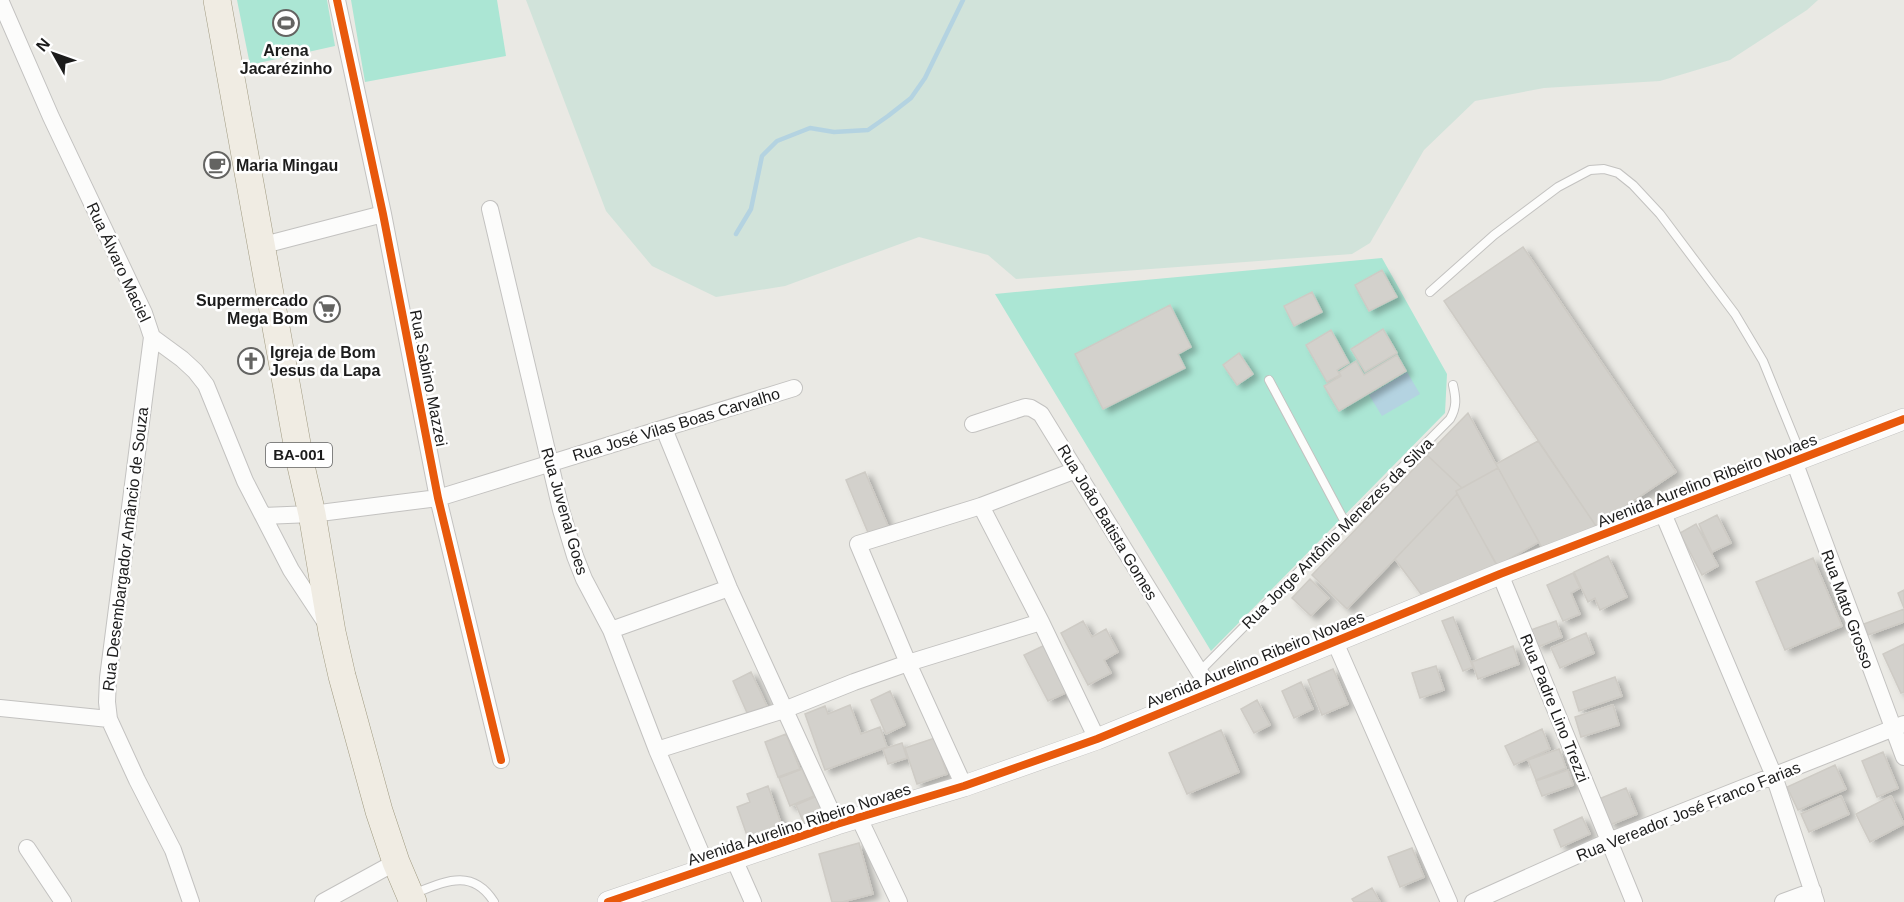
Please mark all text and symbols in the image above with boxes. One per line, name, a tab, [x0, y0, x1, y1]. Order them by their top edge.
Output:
sports icon: Arena Jacarézinho	[271, 8, 301, 38]
north arrow	[24, 24, 84, 84]
text: N	[33, 35, 53, 55]
place label: Arena Jacarézinho	[240, 42, 332, 77]
cafe icon: Maria Mingau	[202, 150, 232, 180]
place label: Maria Mingau	[236, 157, 338, 174]
street label: Rua Álvaro Maciel	[83, 199, 155, 325]
place label: Supermercado Mega Bom	[196, 292, 308, 327]
supermarket icon: Supermercado Mega Bom	[312, 294, 342, 324]
street label: Rua Sabino Mazzei	[407, 308, 450, 448]
place label: Igreja de Bom Jesus da Lapa	[270, 344, 380, 379]
church icon: Igreja de Bom Jesus da Lapa	[236, 346, 266, 376]
street label: Rua José Vilas Boas Carvalho	[570, 385, 782, 464]
street label: Rua Desembargador Amâncio de Souza	[100, 406, 151, 692]
street label: Avenida Aurelino Ribeiro Novaes	[1595, 431, 1819, 530]
street label: Rua Jorge Antônio Menezes da Silva	[1239, 435, 1436, 632]
street label: Rua João Batista Gomes	[1054, 442, 1161, 603]
road number: BA-001	[266, 443, 332, 467]
street label: Rua Juvenal Goes	[538, 446, 591, 577]
street label: Rua Mato Grosso	[1818, 547, 1877, 671]
street label: Avenida Aurelino Ribeiro Novaes	[1144, 608, 1367, 711]
street label: Rua Padre Lino Trezzi	[1517, 632, 1592, 785]
street label: Rua Vereador José Franco Farias	[1574, 759, 1803, 864]
street label: Avenida Aurelino Ribeiro Novaes	[685, 780, 913, 869]

